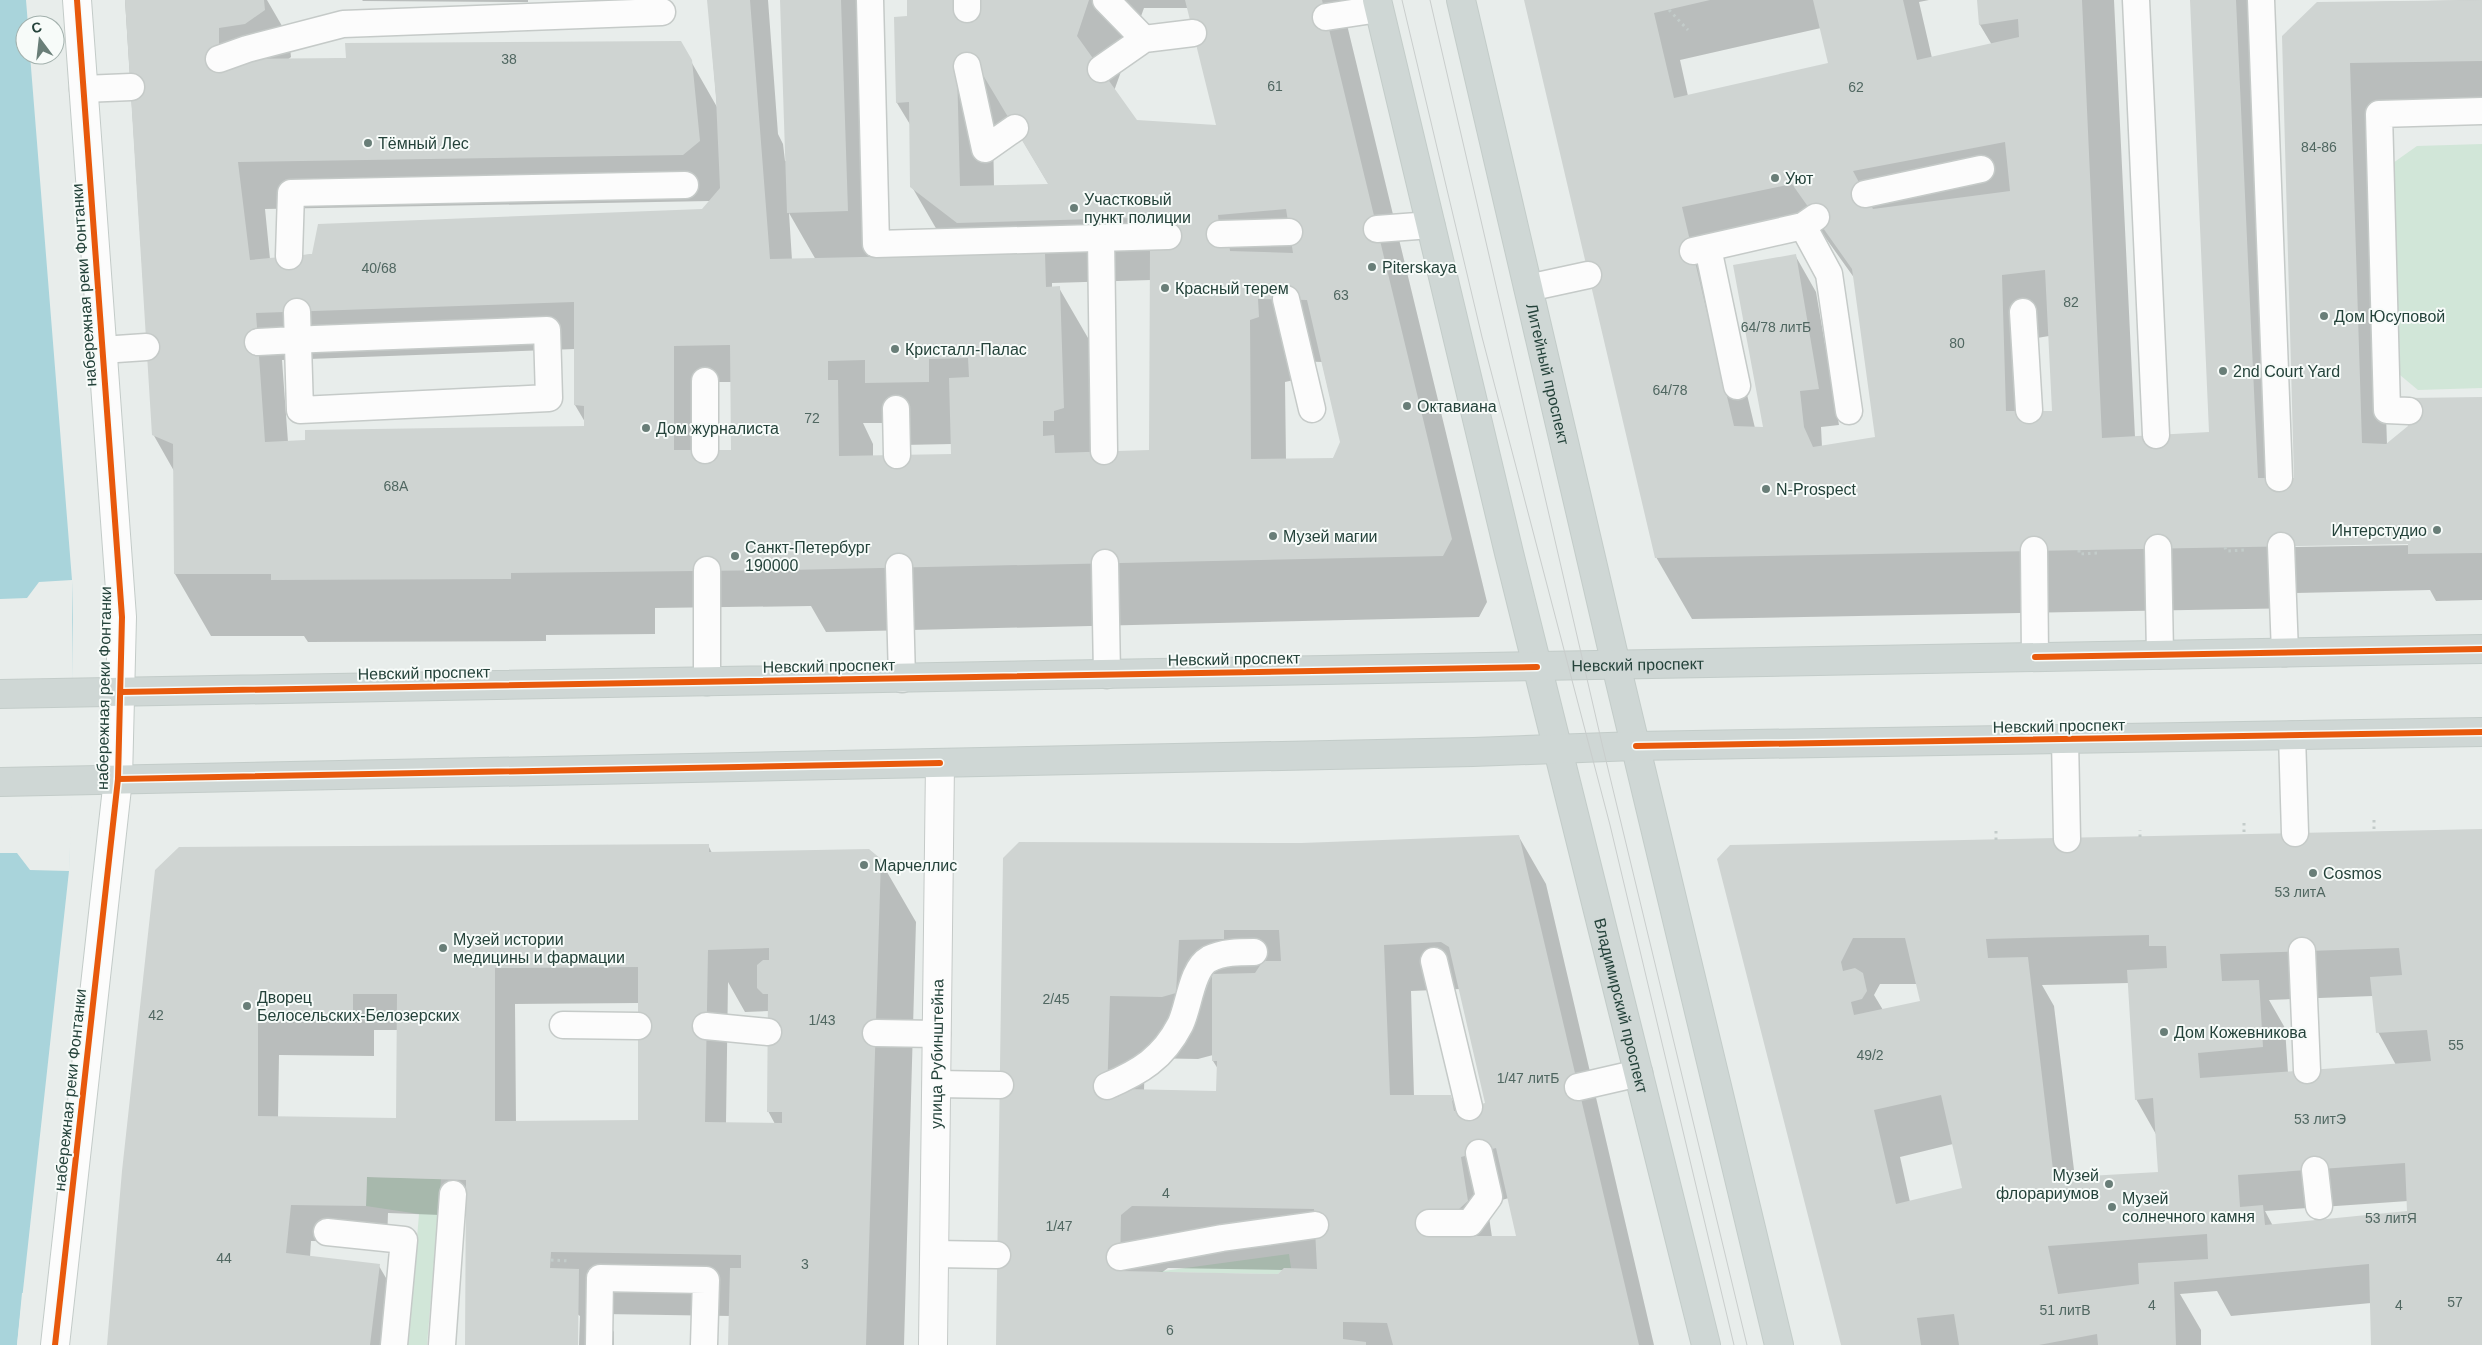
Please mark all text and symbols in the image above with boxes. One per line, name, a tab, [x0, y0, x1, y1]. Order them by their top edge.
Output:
north arrow	[15, 15, 65, 65]
text: С	[30, 18, 44, 36]
house number: 38	[501, 51, 517, 67]
house number: 61	[1267, 78, 1283, 94]
house number: 62	[1848, 79, 1864, 95]
place label: Тёмный Лес	[378, 135, 469, 152]
marker: Тёмный Лес	[362, 137, 374, 149]
house number: 84-86	[2301, 139, 2337, 155]
place label: Уют	[1785, 170, 1814, 187]
marker: Уют	[1769, 172, 1781, 184]
street label: набережная реки Фонтанки	[68, 183, 100, 387]
place label: Участковый пункт полиции	[1084, 191, 1191, 226]
marker: Участковый пункт полиции	[1068, 202, 1080, 214]
place label: Piterskaya	[1382, 259, 1457, 276]
house number: 40/68	[361, 260, 397, 276]
marker: Piterskaya	[1366, 261, 1378, 273]
place label: Красный терем	[1175, 280, 1289, 297]
marker: Красный терем	[1159, 282, 1171, 294]
house number: 63	[1333, 287, 1349, 303]
house number: 82	[2063, 294, 2079, 310]
street label: Литейный проспект	[1523, 302, 1573, 447]
place label: Дом Юсуповой	[2334, 308, 2445, 325]
marker: Дом Юсуповой	[2318, 310, 2330, 322]
house number: 64/78 литБ	[1741, 319, 1811, 335]
house number: 80	[1949, 335, 1965, 351]
place label: Кристалл-Палас	[905, 341, 1027, 358]
marker: Кристалл-Палас	[889, 343, 901, 355]
place label: 2nd Court Yard	[2233, 363, 2340, 380]
marker: 2nd Court Yard	[2217, 365, 2229, 377]
house number: 64/78	[1652, 382, 1688, 398]
place label: Октавиана	[1417, 398, 1497, 415]
marker: Октавиана	[1401, 400, 1413, 412]
house number: 72	[804, 410, 820, 426]
place label: Дом журналиста	[656, 420, 779, 437]
marker: Дом журналиста	[640, 422, 652, 434]
house number: 68А	[384, 478, 409, 494]
place label: N-Prospect	[1776, 481, 1857, 498]
marker: N-Prospect	[1760, 483, 1772, 495]
place label: Интерстудио	[2332, 522, 2427, 539]
marker: Интерстудио	[2431, 524, 2443, 536]
place label: Музей магии	[1283, 528, 1378, 545]
marker: Музей магии	[1267, 530, 1279, 542]
place label: Санкт-Петербург 190000	[745, 539, 871, 574]
marker: Санкт-Петербург 190000	[729, 550, 741, 562]
street label: набережная реки Фонтанки	[94, 586, 114, 790]
street label: Невский проспект	[1168, 649, 1301, 669]
street label: Невский проспект	[1571, 655, 1705, 674]
street label: Невский проспект	[763, 656, 896, 676]
street label: Невский проспект	[358, 663, 491, 683]
street label: Невский проспект	[1993, 716, 2126, 736]
place label: Марчеллис	[874, 857, 957, 874]
marker: Марчеллис	[858, 859, 870, 871]
place label: Cosmos	[2323, 865, 2382, 882]
marker: Cosmos	[2307, 867, 2319, 879]
house number: 53 литА	[2274, 884, 2326, 900]
street label: Владимирский проспект	[1592, 916, 1652, 1096]
place label: Музей истории медицины и фармации	[453, 931, 625, 966]
marker: Музей истории медицины и фармации	[437, 942, 449, 954]
street label: улица Рубинштейна	[927, 979, 946, 1129]
street label: набережная реки Фонтанки	[51, 988, 89, 1192]
place label: Дворец Белосельских-Белозерских	[257, 989, 460, 1024]
house number: 2/45	[1042, 991, 1070, 1007]
marker: Дворец Белосельских-Белозерских	[241, 1000, 253, 1012]
house number: 42	[148, 1007, 164, 1023]
house number: 1/43	[808, 1012, 836, 1028]
place label: Дом Кожевникова	[2174, 1024, 2307, 1041]
marker: Дом Кожевникова	[2158, 1026, 2170, 1038]
house number: 55	[2448, 1037, 2464, 1053]
house number: 49/2	[1856, 1047, 1884, 1063]
house number: 1/47 литБ	[1497, 1070, 1559, 1086]
house number: 53 литЭ	[2294, 1111, 2346, 1127]
place label: Музей флорариумов	[1996, 1167, 2099, 1202]
marker: Музей флорариумов	[2103, 1178, 2115, 1190]
house number: 4	[1162, 1185, 1170, 1201]
place label: Музей солнечного камня	[2122, 1190, 2255, 1225]
marker: Музей солнечного камня	[2106, 1201, 2118, 1213]
house number: 53 литЯ	[2365, 1210, 2417, 1226]
house number: 1/47	[1045, 1218, 1073, 1234]
house number: 44	[216, 1250, 232, 1266]
house number: 3	[801, 1256, 809, 1272]
house number: 57	[2447, 1294, 2463, 1310]
house number: 4	[2148, 1297, 2156, 1313]
house number: 4	[2395, 1297, 2403, 1313]
house number: 51 литВ	[2039, 1302, 2091, 1318]
house number: 6	[1166, 1322, 1174, 1338]

